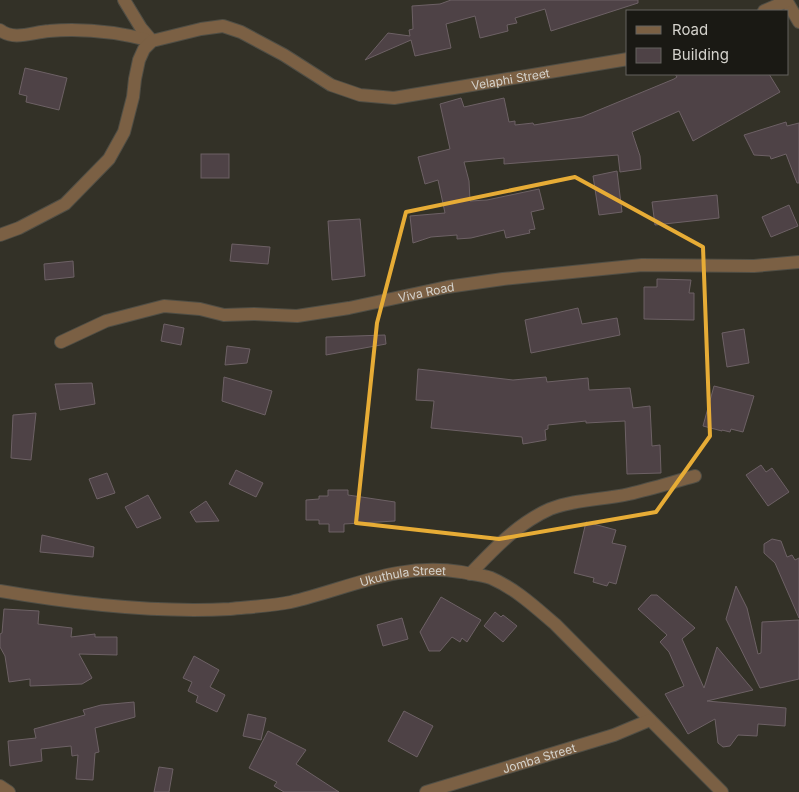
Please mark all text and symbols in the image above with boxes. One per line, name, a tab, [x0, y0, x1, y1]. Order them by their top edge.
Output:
legend	[626, 10, 789, 75]
text: Road	[672, 20, 708, 39]
text: Building	[672, 45, 729, 64]
street label: Velaphi Street	[470, 65, 551, 92]
street label: Viva Road	[397, 279, 455, 305]
street label: Ukuthula Street	[358, 562, 447, 589]
street label: Jomba Street	[500, 740, 578, 776]

